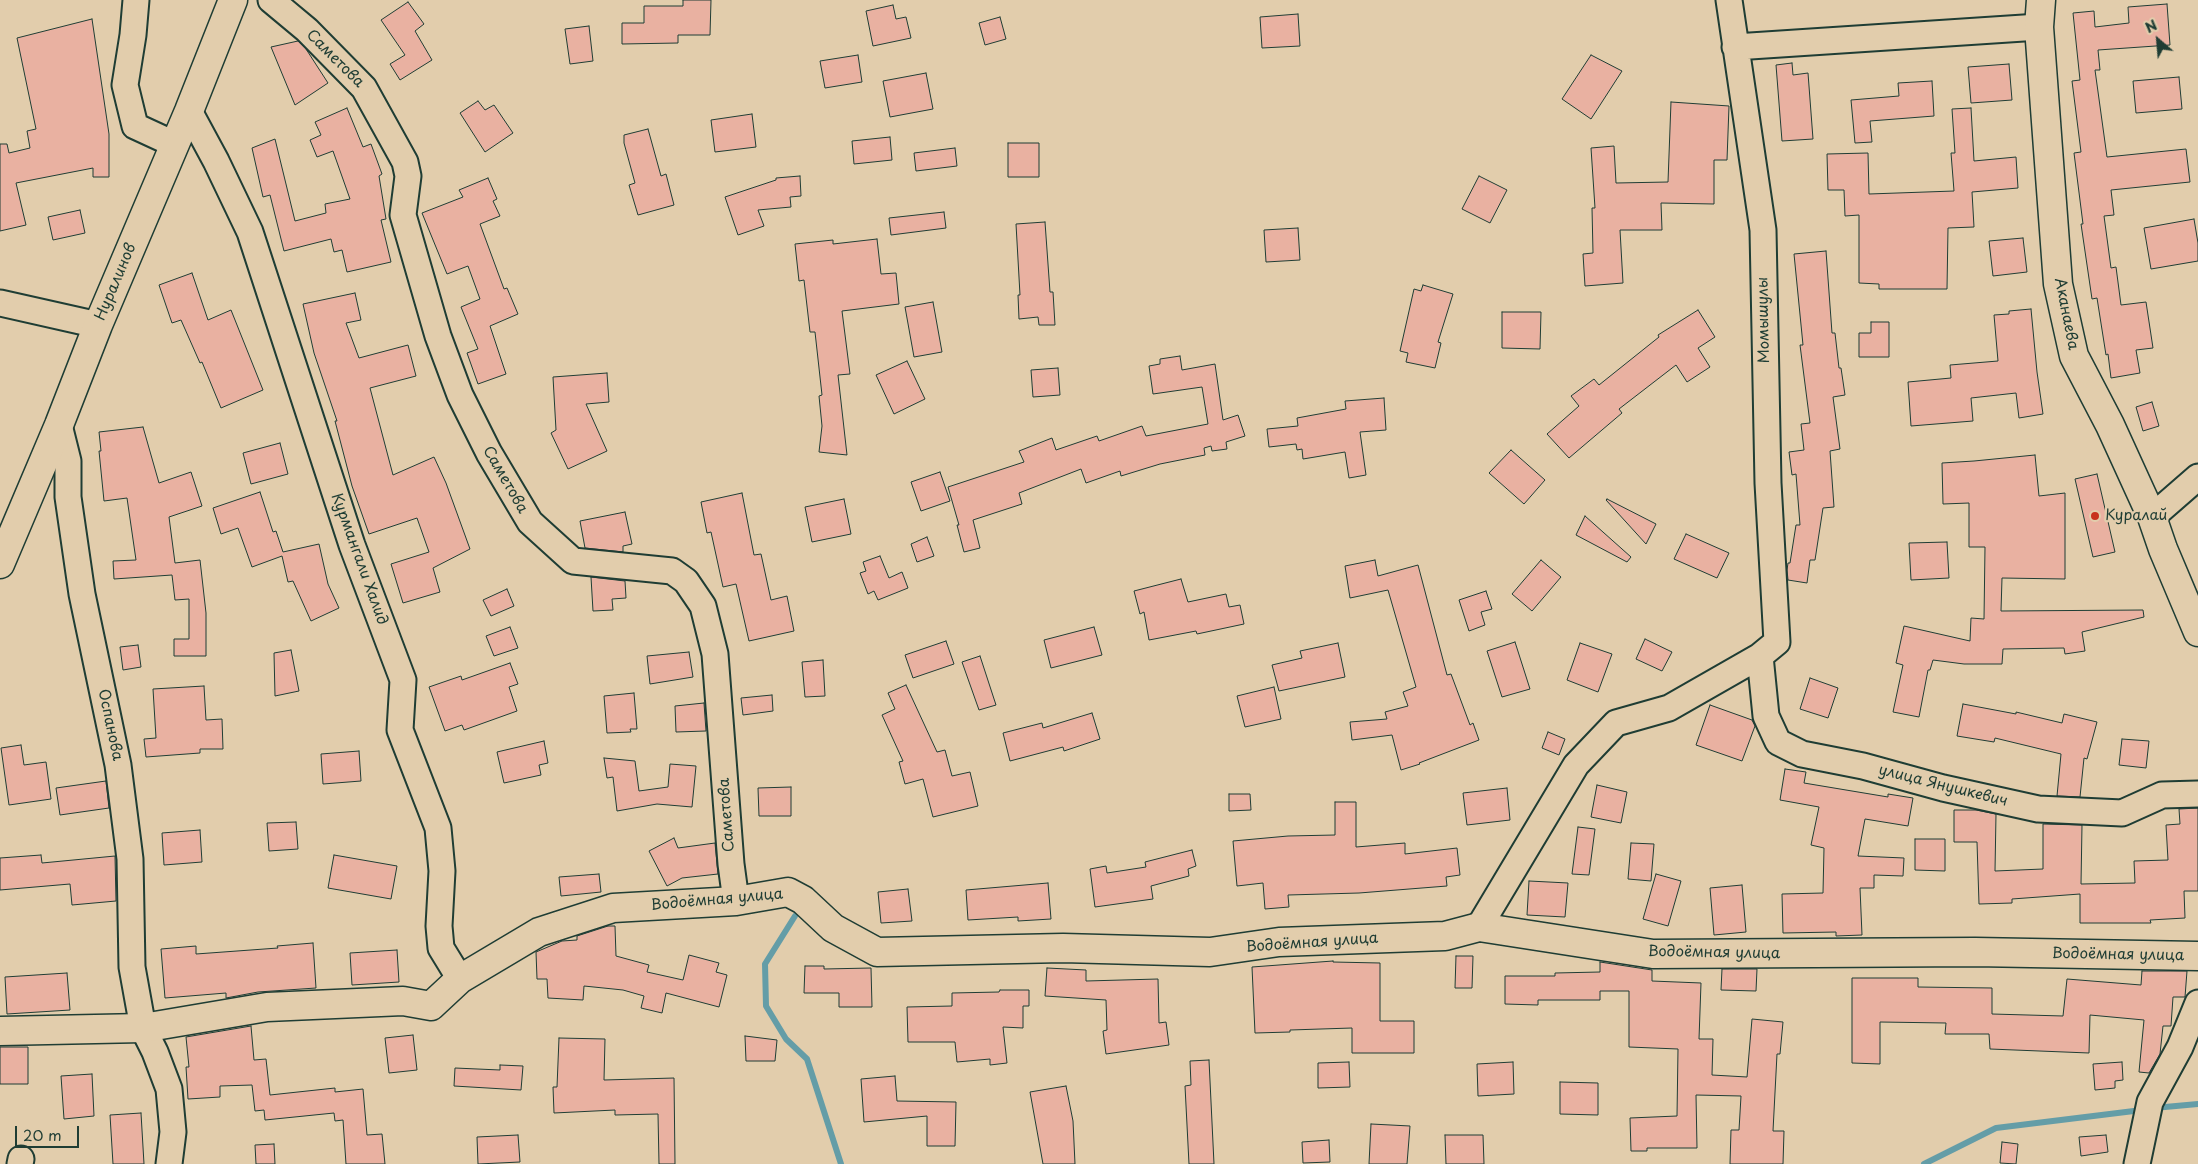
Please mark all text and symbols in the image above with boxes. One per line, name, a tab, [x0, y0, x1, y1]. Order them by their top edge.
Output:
text: N	[2141, 14, 2161, 38]
north arrow	[2133, 15, 2183, 65]
street label: Саметова	[302, 26, 368, 92]
street label: Нуралинов	[92, 241, 140, 323]
street label: Аканаева	[2050, 276, 2082, 352]
street label: Момышулы	[1754, 277, 1774, 363]
street label: Саметова	[479, 443, 531, 517]
street label: Курмангали Халид	[327, 491, 391, 627]
place label: Куралай	[2105, 507, 2167, 525]
marker: Куралай	[2089, 510, 2101, 522]
street label: Оспанова	[94, 688, 126, 762]
street label: улица Янушкевич	[1877, 761, 2009, 811]
street label: Саметова	[715, 777, 739, 853]
street label: Водоёмная улица	[650, 885, 784, 915]
street label: Водоёмная улица	[1245, 929, 1379, 957]
street label: Водоёмная улица	[1648, 943, 1780, 963]
street label: Водоёмная улица	[2052, 945, 2184, 965]
scale bar	[18, 1116, 81, 1148]
text: 20 m	[23, 1123, 62, 1146]

